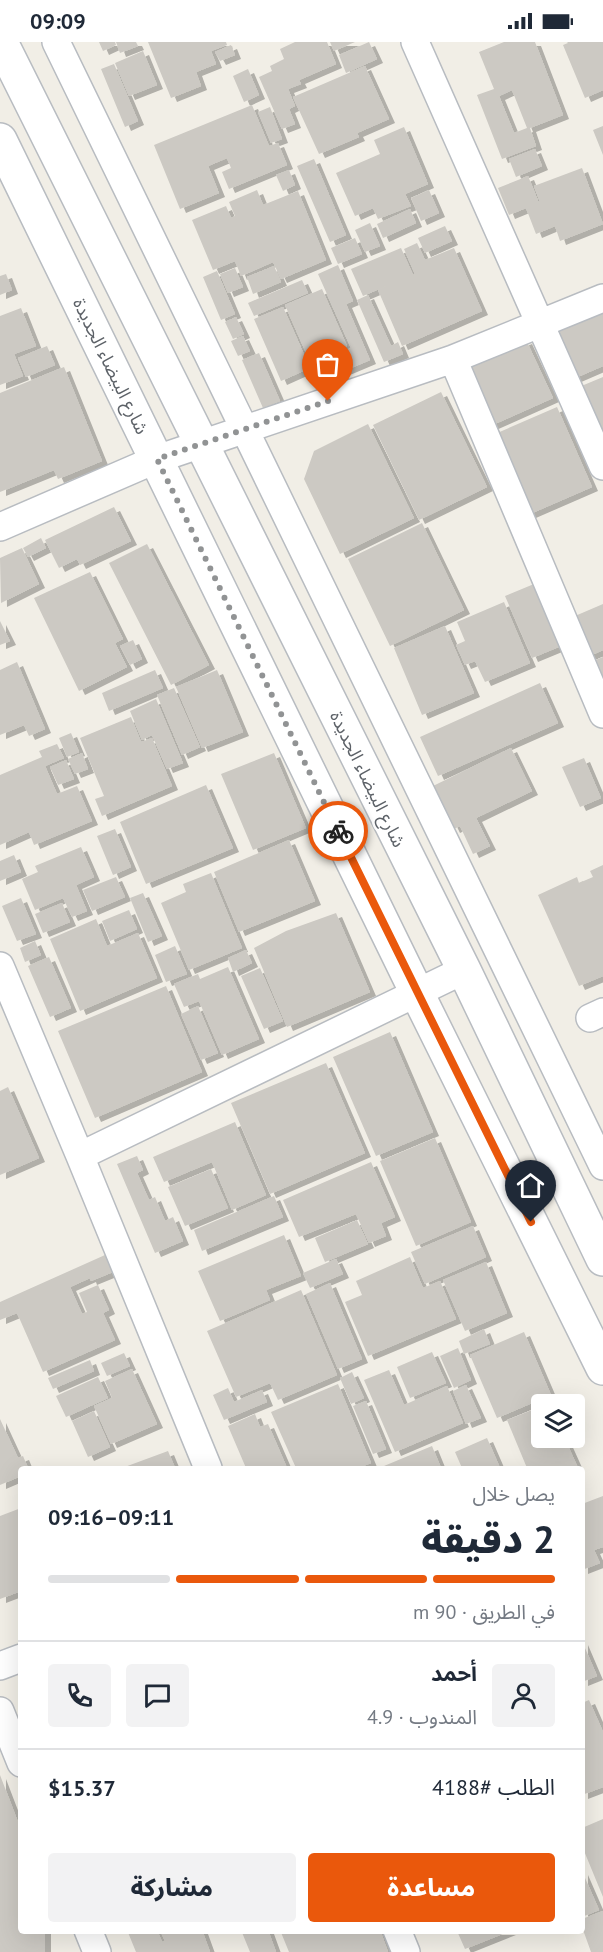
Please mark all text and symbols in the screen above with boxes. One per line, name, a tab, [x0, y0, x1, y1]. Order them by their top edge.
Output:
text: 09:09	[30, 7, 86, 35]
street label: شارع البيضاء الجديدة	[65, 294, 154, 439]
pin	[302, 339, 353, 401]
icon: bag	[311, 348, 344, 381]
street label: شارع البيضاء الجديدة	[322, 707, 411, 852]
courier	[308, 801, 368, 861]
icon: bike	[322, 815, 355, 848]
pin	[505, 1160, 556, 1222]
icon: home	[514, 1169, 547, 1202]
map controls	[531, 1394, 585, 1448]
button: layers	[531, 1394, 585, 1448]
text: يصل خلال	[472, 1481, 555, 1507]
text: 09:11–09:16	[48, 1503, 174, 1531]
text: 2 دقيقة	[421, 1513, 555, 1564]
text: في الطريق · 90 m	[413, 1599, 555, 1625]
text: أحمد	[431, 1659, 477, 1687]
button: phone	[48, 1664, 111, 1727]
button: chat	[126, 1664, 189, 1727]
button: person	[492, 1664, 555, 1727]
text: المندوب · 4.9	[367, 1704, 477, 1730]
text: الطلب #4188	[432, 1773, 555, 1801]
text: $15.37	[48, 1774, 116, 1802]
button: مشاركة	[48, 1853, 296, 1922]
button: مساعدة	[308, 1853, 555, 1922]

